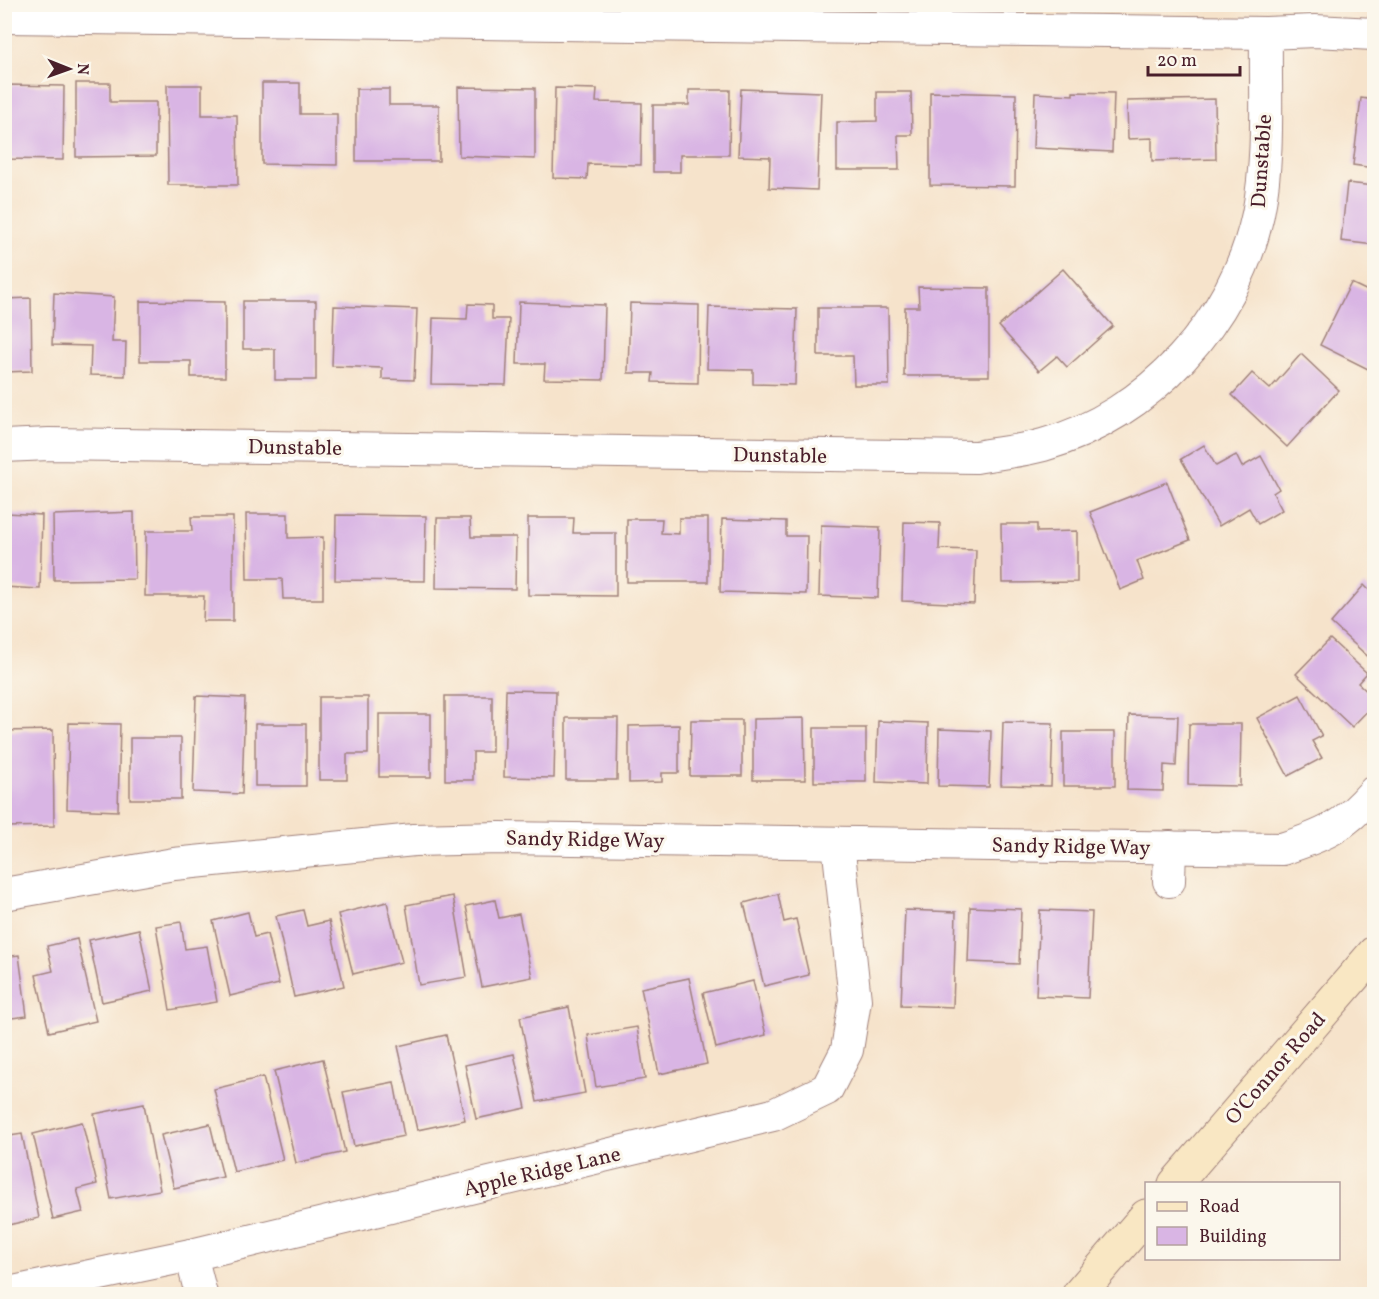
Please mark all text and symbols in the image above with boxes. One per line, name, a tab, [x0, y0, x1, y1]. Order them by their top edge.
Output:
north arrow	[39, 39, 99, 99]
scale bar	[1148, 39, 1240, 77]
text: 20 m	[1157, 49, 1197, 74]
text: N	[71, 63, 93, 76]
street label: Dunstable	[1245, 113, 1280, 209]
street label: Dunstable	[248, 433, 342, 464]
street label: Dunstable	[733, 441, 827, 472]
street label: Sandy Ridge Way	[505, 825, 665, 856]
street label: Sandy Ridge Way	[991, 832, 1151, 863]
street label: O'Connor Road	[1219, 1006, 1333, 1132]
street label: Apple Ridge Lane	[461, 1140, 624, 1205]
legend	[1145, 1182, 1340, 1260]
text: Road	[1199, 1195, 1240, 1220]
text: Building	[1199, 1225, 1267, 1250]

